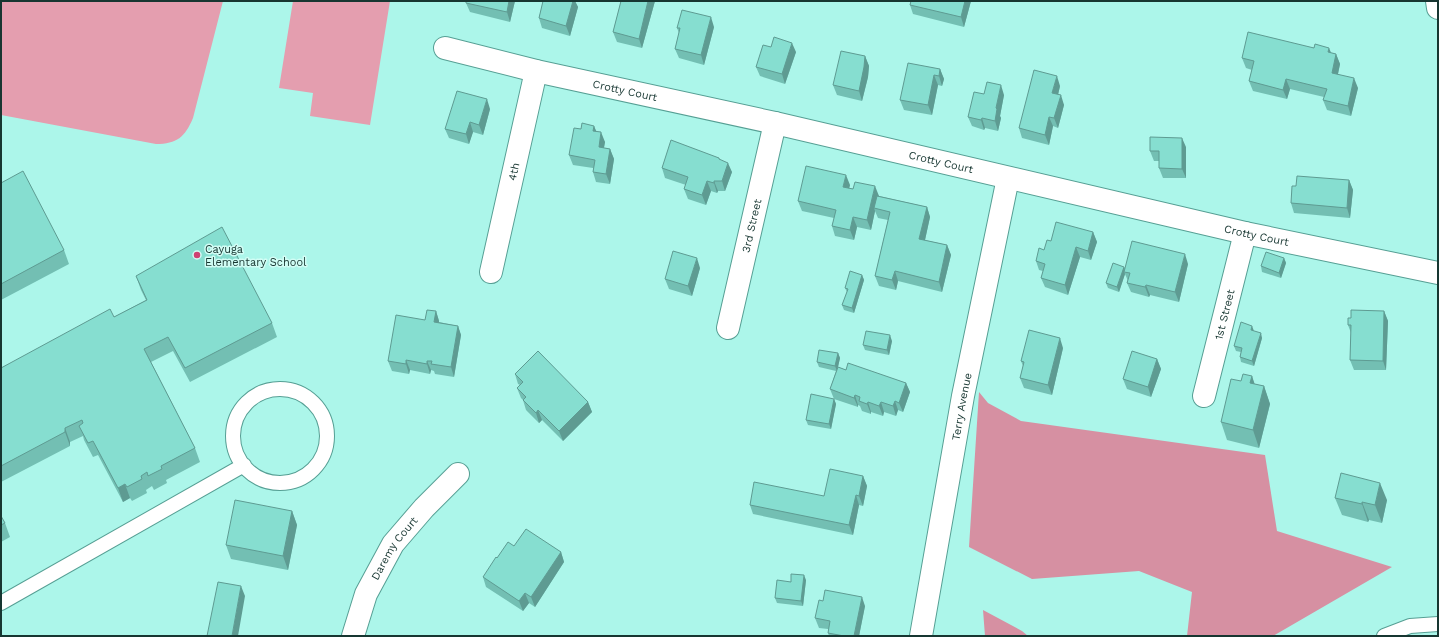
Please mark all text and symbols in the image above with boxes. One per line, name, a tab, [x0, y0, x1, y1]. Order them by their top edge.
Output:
street label: Crotty Court	[591, 78, 659, 104]
street label: Crotty Court	[907, 149, 975, 176]
street label: 4th	[506, 161, 522, 182]
street label: 3rd Street	[740, 197, 764, 254]
street label: Crotty Court	[1223, 222, 1290, 249]
place label: Cayuga Elementary School	[205, 243, 307, 269]
marker: Cayuga Elementary School	[192, 250, 202, 260]
street label: 1st Street	[1212, 288, 1238, 341]
street label: Terry Avenue	[949, 372, 975, 441]
street label: Daremy Court	[369, 514, 421, 582]

